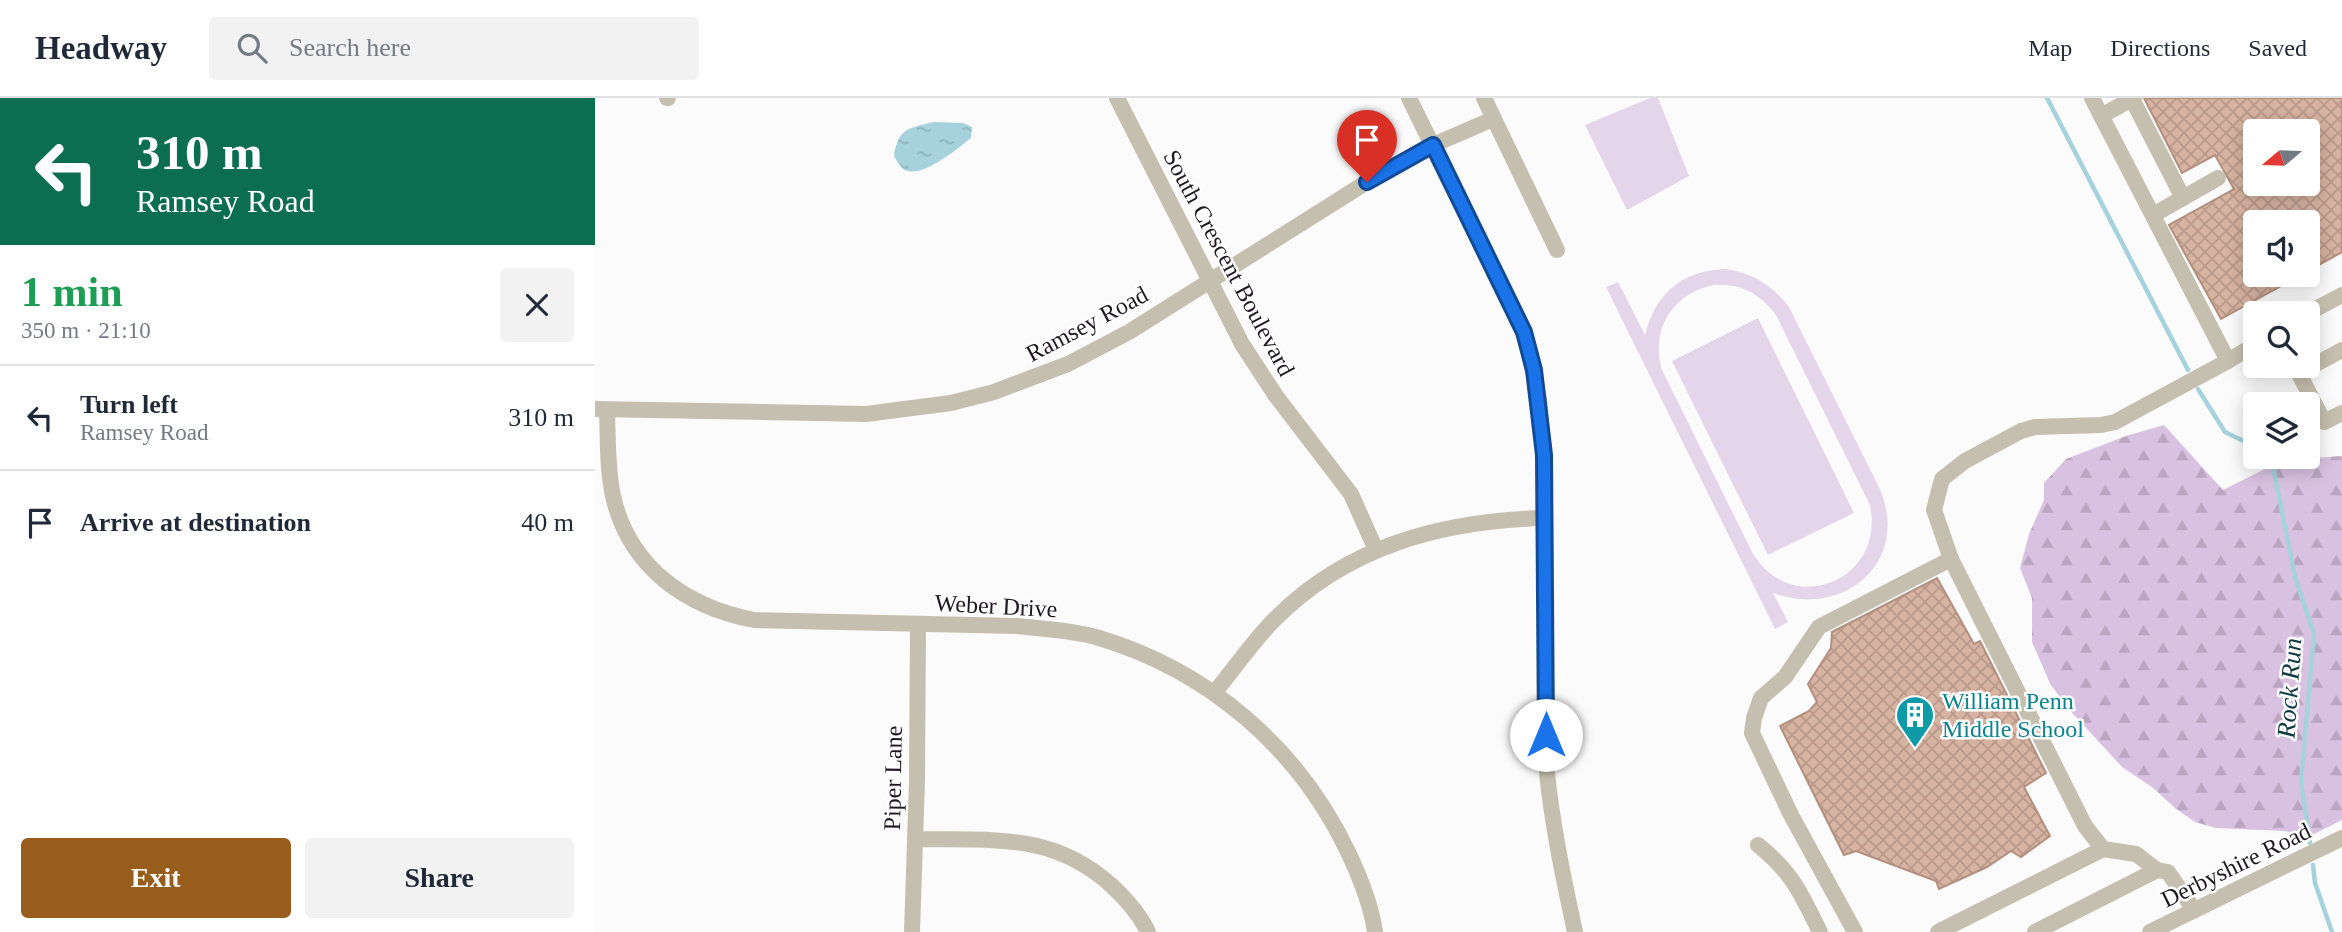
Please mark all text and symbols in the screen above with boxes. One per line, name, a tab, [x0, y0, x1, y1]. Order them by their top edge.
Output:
search box	[209, 17, 699, 80]
icon: search	[233, 29, 271, 67]
text: Headway	[35, 30, 167, 66]
text: Search here	[289, 33, 411, 62]
text: Map	[2028, 35, 2072, 61]
text: Directions	[2110, 35, 2210, 61]
text: Saved	[2248, 35, 2307, 61]
pin	[1337, 110, 1397, 182]
north arrow	[2243, 119, 2321, 196]
map controls	[2243, 119, 2320, 469]
icon: arrive	[1348, 121, 1386, 159]
text: 310 m	[136, 125, 263, 180]
icon: left	[21, 126, 112, 217]
street label: South Crescent Boulevard	[1158, 146, 1300, 380]
text: Ramsey Road	[136, 183, 315, 219]
button: sound	[2243, 210, 2320, 287]
button: close	[500, 268, 574, 342]
text: 1 min	[21, 269, 123, 315]
street label: Ramsey Road	[1022, 281, 1152, 367]
button: search	[2243, 301, 2320, 378]
text: 350 m · 21:10	[21, 318, 151, 343]
text: Turn left	[80, 390, 178, 419]
button: layers	[2243, 392, 2320, 469]
icon: left	[21, 399, 59, 437]
text: 310 m	[508, 403, 574, 432]
text: Ramsey Road	[80, 420, 208, 445]
icon: arrive	[21, 504, 59, 542]
text: Arrive at destination	[80, 508, 311, 537]
text: 40 m	[521, 508, 574, 537]
street label: Weber Drive	[934, 590, 1058, 622]
water label: Rock Run	[2271, 637, 2307, 740]
place label: William Penn Middle School	[1942, 688, 2084, 742]
building icon: William Penn Middle School	[1894, 694, 1936, 749]
position arrow	[1509, 698, 1583, 772]
street label: Piper Lane	[879, 725, 907, 831]
street label: Derbyshire Road	[2157, 818, 2315, 912]
button: Exit	[21, 838, 291, 918]
button: Share	[305, 838, 574, 918]

